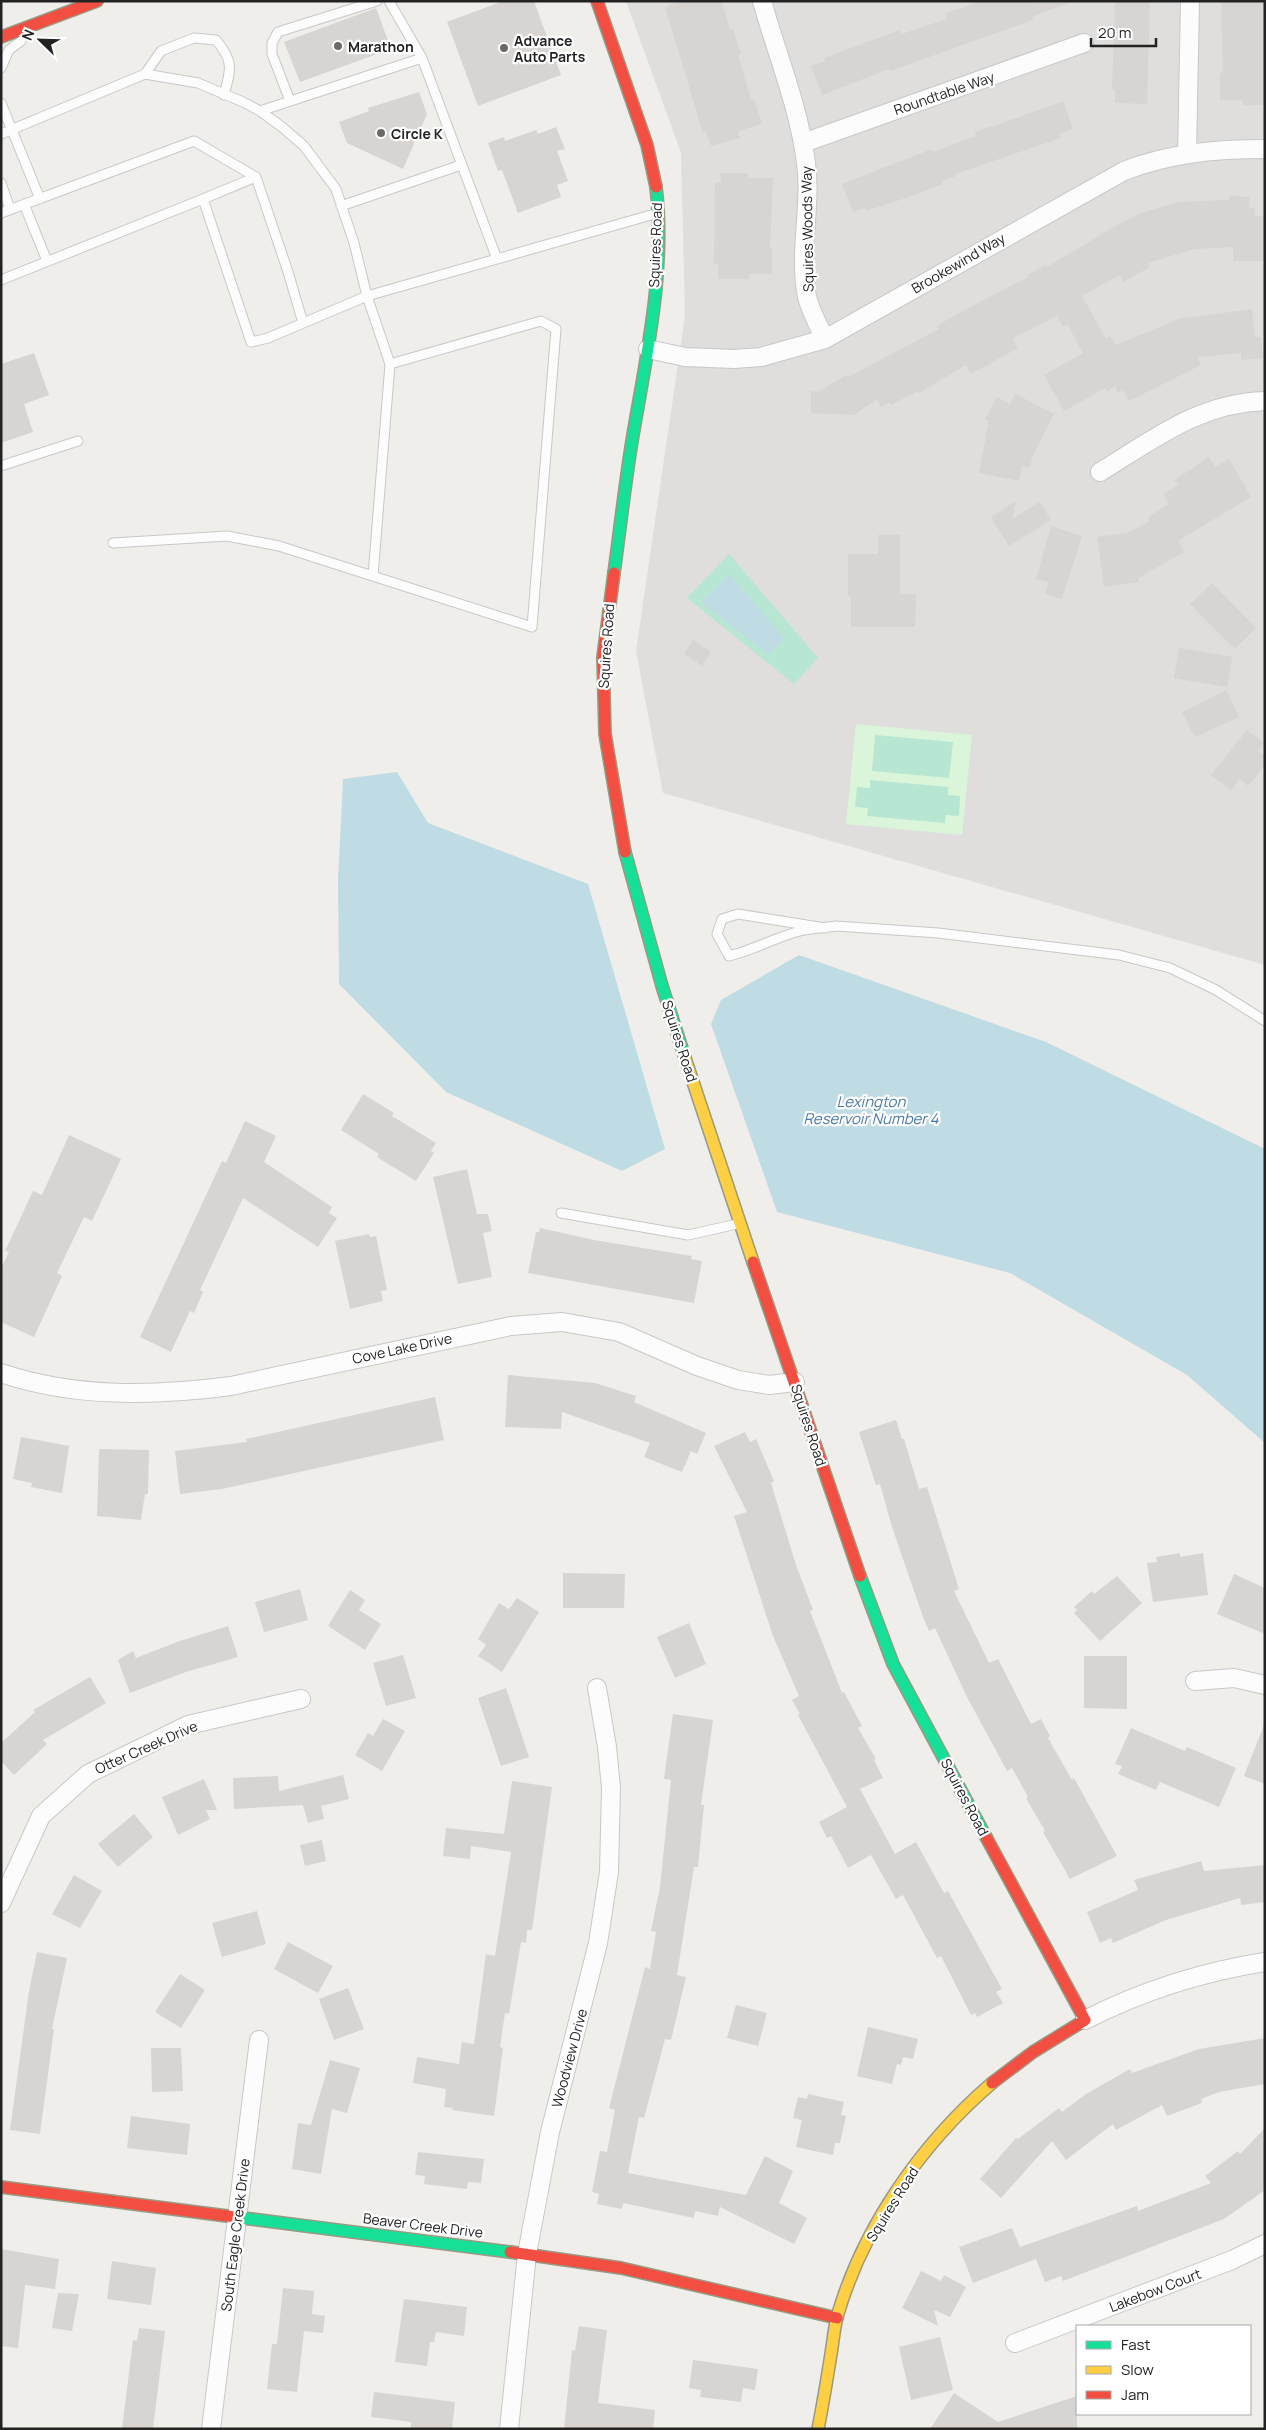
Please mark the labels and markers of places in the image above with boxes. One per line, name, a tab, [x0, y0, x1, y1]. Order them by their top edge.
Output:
place label: Advance Auto Parts	[514, 31, 586, 66]
place label: Marathon	[348, 37, 414, 56]
marker: Marathon	[332, 40, 344, 52]
marker: Advance Auto Parts	[498, 42, 510, 54]
place label: Circle K	[391, 124, 444, 143]
marker: Circle K	[375, 127, 387, 139]

